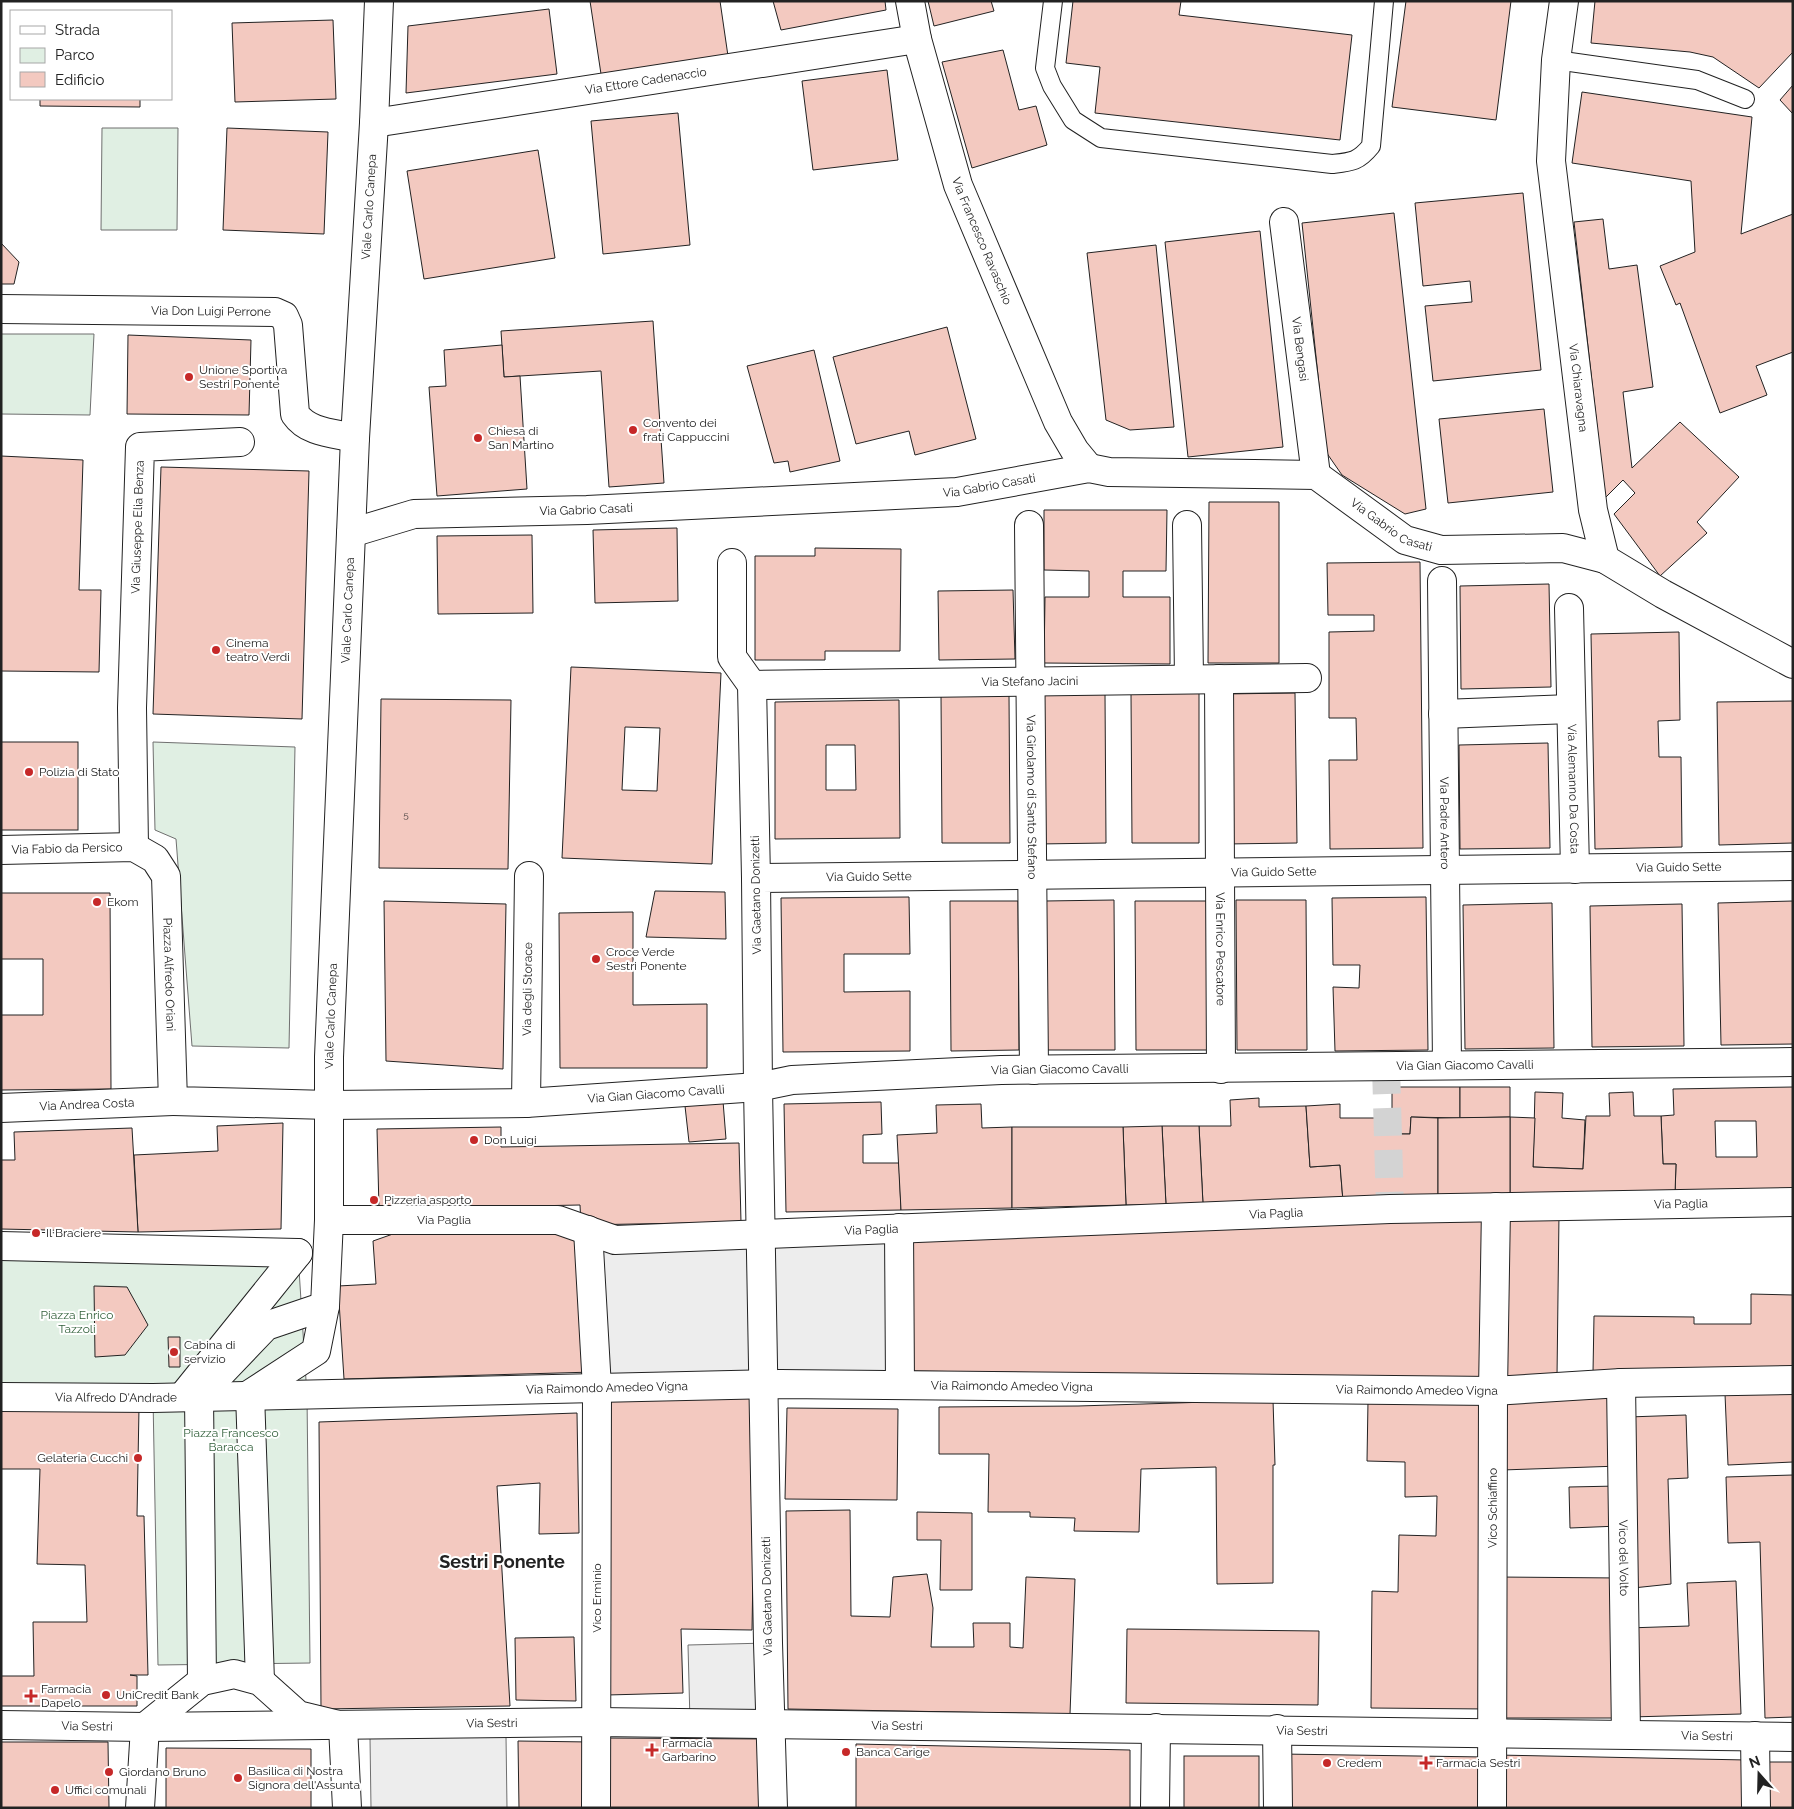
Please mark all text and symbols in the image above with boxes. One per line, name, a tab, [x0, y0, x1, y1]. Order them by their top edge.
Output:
legend	[10, 10, 172, 100]
text: Strada	[55, 21, 100, 39]
text: Parco	[55, 46, 95, 64]
street label: Via Ettore Cadenaccio	[584, 65, 707, 97]
text: Edificio	[55, 71, 105, 89]
street label: Viale Carlo Canepa	[359, 154, 379, 260]
street label: Via Francesco Ravaschio	[949, 176, 1015, 307]
street label: Via Don Luigi Perrone	[151, 304, 271, 319]
street label: Via Bengasi	[1289, 316, 1311, 382]
street label: Via Chiaravagna	[1566, 343, 1591, 433]
place label: Unione Sportiva Sestri Ponente	[199, 363, 287, 391]
marker: Unione Sportiva Sestri Ponente	[183, 371, 195, 383]
place label: Convento dei frati Cappuccini	[643, 416, 729, 444]
place label: Chiesa di San Martino	[488, 424, 554, 452]
marker: Convento dei frati Cappuccini	[627, 424, 639, 436]
marker: Chiesa di San Martino	[472, 432, 484, 444]
street label: Via Giuseppe Elia Benza	[128, 460, 147, 594]
street label: Via Gabrio Casati	[943, 471, 1037, 500]
street label: Via Gabrio Casati	[1348, 495, 1434, 554]
street label: Via Gabrio Casati	[539, 501, 633, 518]
street label: Viale Carlo Canepa	[339, 557, 357, 664]
place label: Cinema teatro Verdi	[226, 636, 290, 664]
marker: Cinema teatro Verdi	[210, 644, 222, 656]
street label: Via Stefano Jacini	[981, 674, 1079, 689]
street label: Via Girolamo di Santo Stefano	[1024, 715, 1039, 879]
street label: Via Alemanno Da Costa	[1565, 724, 1582, 854]
place label: Polizia di Stato	[39, 765, 119, 779]
marker: Polizia di Stato	[23, 766, 35, 778]
street label: Via Padre Antero	[1437, 777, 1452, 869]
house number: 5	[403, 809, 409, 820]
street label: Via Gaetano Donizetti	[748, 835, 764, 955]
street label: Via Fabio da Persico	[11, 840, 123, 857]
street label: Via Guido Sette	[1636, 860, 1722, 875]
street label: Via Guido Sette	[1231, 865, 1317, 880]
street label: Via Guido Sette	[826, 869, 912, 884]
street label: Via Enrico Pescatore	[1213, 892, 1228, 1006]
place label: Ekom	[107, 895, 139, 909]
marker: Ekom	[91, 896, 103, 908]
street label: Piazza Alfredo Oriani	[160, 917, 178, 1032]
street label: Via degli Storace	[520, 942, 535, 1036]
place label: Croce Verde Sestri Ponente	[606, 945, 686, 973]
marker: Croce Verde Sestri Ponente	[590, 953, 602, 965]
street label: Viale Carlo Canepa	[322, 963, 340, 1069]
street label: Via Gian Giacomo Cavalli	[1396, 1058, 1534, 1073]
street label: Via Gian Giacomo Cavalli	[991, 1062, 1129, 1077]
street label: Via Gian Giacomo Cavalli	[587, 1082, 725, 1106]
street label: Via Andrea Costa	[39, 1096, 135, 1113]
place label: Don Luigi	[484, 1133, 537, 1147]
marker: Don Luigi	[468, 1134, 480, 1146]
place label: Pizzeria asporto	[384, 1193, 471, 1207]
marker: Pizzeria asporto	[368, 1194, 380, 1206]
street label: Via Paglia	[1654, 1196, 1708, 1211]
street label: Via Paglia	[1249, 1205, 1303, 1222]
street label: Via Paglia	[417, 1213, 471, 1227]
street label: Via Paglia	[844, 1222, 899, 1238]
place label: Il Braciere	[46, 1226, 101, 1240]
marker: Il Braciere	[30, 1227, 42, 1239]
park label: Piazza Enrico Tazzoli	[41, 1308, 113, 1336]
place label: Cabina di servizio	[184, 1338, 235, 1366]
marker: Cabina di servizio	[168, 1346, 180, 1358]
street label: Via Raimondo Amedeo Vigna	[931, 1378, 1093, 1394]
street label: Via Raimondo Amedeo Vigna	[526, 1379, 688, 1397]
street label: Via Raimondo Amedeo Vigna	[1336, 1382, 1498, 1398]
street label: Via Alfredo D'Andrade	[55, 1390, 177, 1405]
park label: Piazza Francesco Baracca	[183, 1426, 279, 1454]
place label: Gelateria Cucchi	[37, 1451, 128, 1465]
marker: Gelateria Cucchi	[132, 1452, 144, 1464]
street label: Vico Schiaffino	[1486, 1468, 1500, 1548]
street label: Vico del Volto	[1616, 1520, 1631, 1596]
street label: Via Gaetano Donizetti	[759, 1536, 775, 1656]
district label: Sestri Ponente	[439, 1551, 565, 1572]
street label: Vico Erminio	[590, 1563, 604, 1633]
place label: Farmacia Dapelo	[41, 1682, 91, 1710]
place label: UniCredit Bank	[116, 1688, 200, 1702]
marker: UniCredit Bank	[100, 1689, 112, 1701]
marker: Farmacia Dapelo	[25, 1690, 37, 1702]
street label: Via Sestri	[466, 1716, 518, 1730]
street label: Via Sestri	[871, 1718, 923, 1733]
street label: Via Sestri	[61, 1719, 113, 1734]
street label: Via Sestri	[1276, 1724, 1328, 1738]
street label: Via Sestri	[1681, 1729, 1733, 1743]
place label: Farmacia Garbarino	[662, 1736, 716, 1764]
marker: Farmacia Garbarino	[646, 1744, 658, 1756]
place label: Banca Carige	[856, 1745, 930, 1759]
marker: Banca Carige	[840, 1746, 852, 1758]
north arrow	[1734, 1749, 1784, 1799]
text: N	[1747, 1752, 1762, 1771]
place label: Credem	[1337, 1756, 1382, 1770]
place label: Farmacia Sestri	[1436, 1756, 1520, 1770]
marker: Credem	[1321, 1757, 1333, 1769]
marker: Farmacia Sestri	[1420, 1757, 1432, 1769]
place label: Basilica di Nostra Signora dell'Assunta	[248, 1764, 360, 1792]
place label: Giordano Bruno	[119, 1765, 206, 1779]
marker: Giordano Bruno	[103, 1766, 115, 1778]
marker: Basilica di Nostra Signora dell'Assunta	[232, 1772, 244, 1784]
place label: Uffici comunali	[65, 1783, 146, 1797]
marker: Uffici comunali	[49, 1784, 61, 1796]

